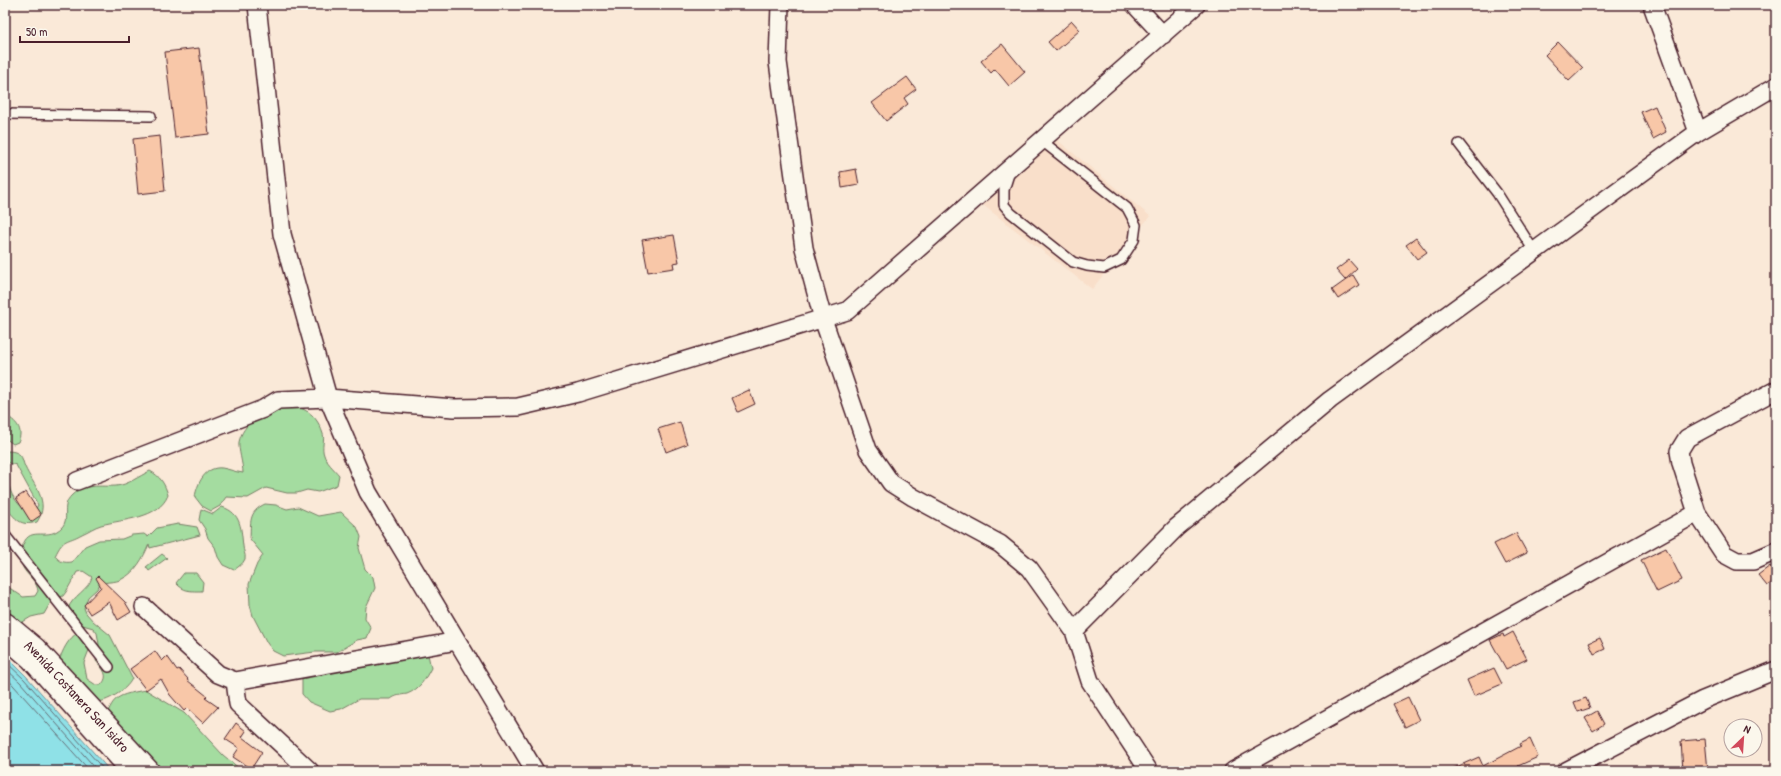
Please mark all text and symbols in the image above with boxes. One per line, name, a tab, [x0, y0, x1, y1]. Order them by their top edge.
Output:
scale bar	[20, 18, 129, 44]
text: 50 m	[26, 23, 47, 40]
street label: Avenida Costanera San Isidro	[21, 635, 135, 756]
north arrow	[1723, 718, 1763, 758]
text: N	[1742, 721, 1753, 737]

